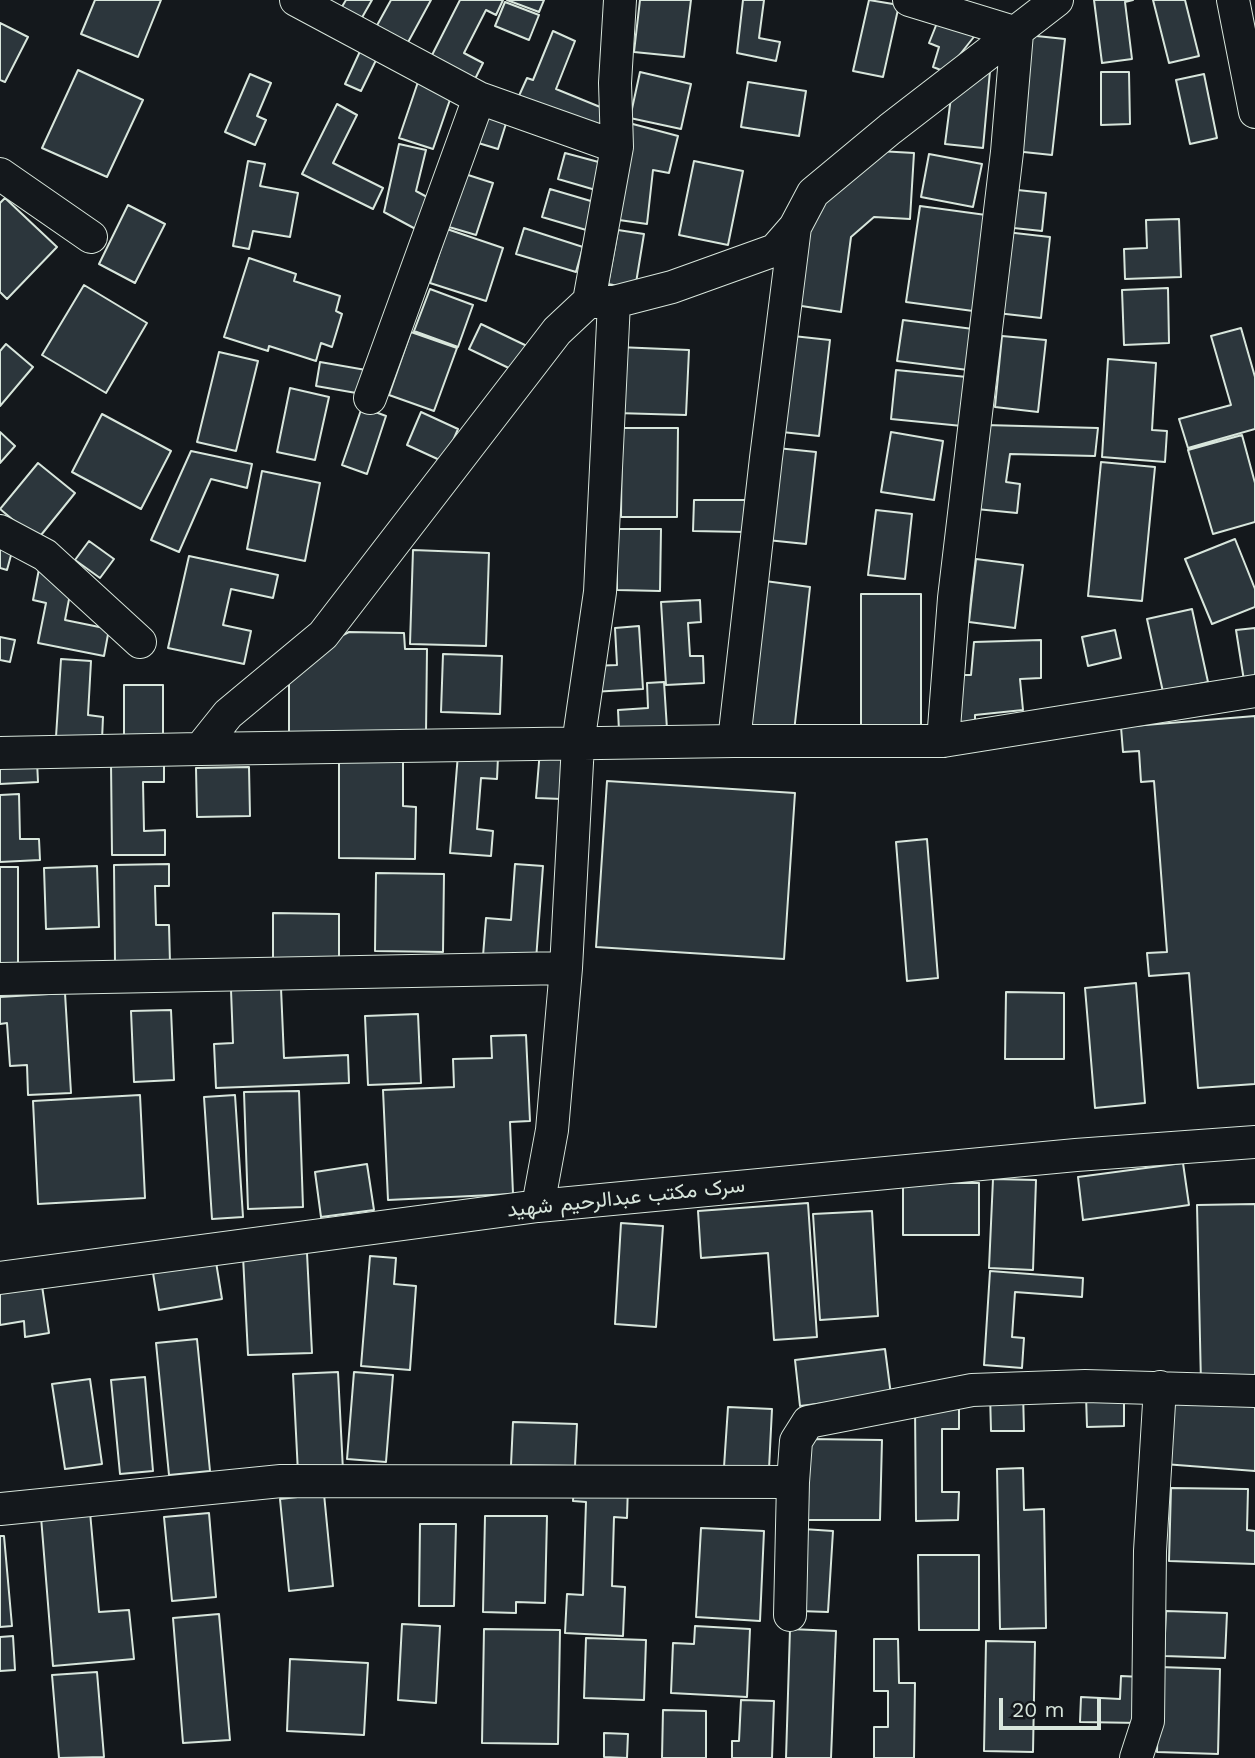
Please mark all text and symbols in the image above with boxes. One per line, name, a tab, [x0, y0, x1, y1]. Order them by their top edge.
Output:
street label: سرک مکتب عبدالرحیم شهید	[506, 1173, 746, 1223]
scale bar	[1003, 1684, 1104, 1728]
text: 20 m	[1012, 1697, 1064, 1722]

